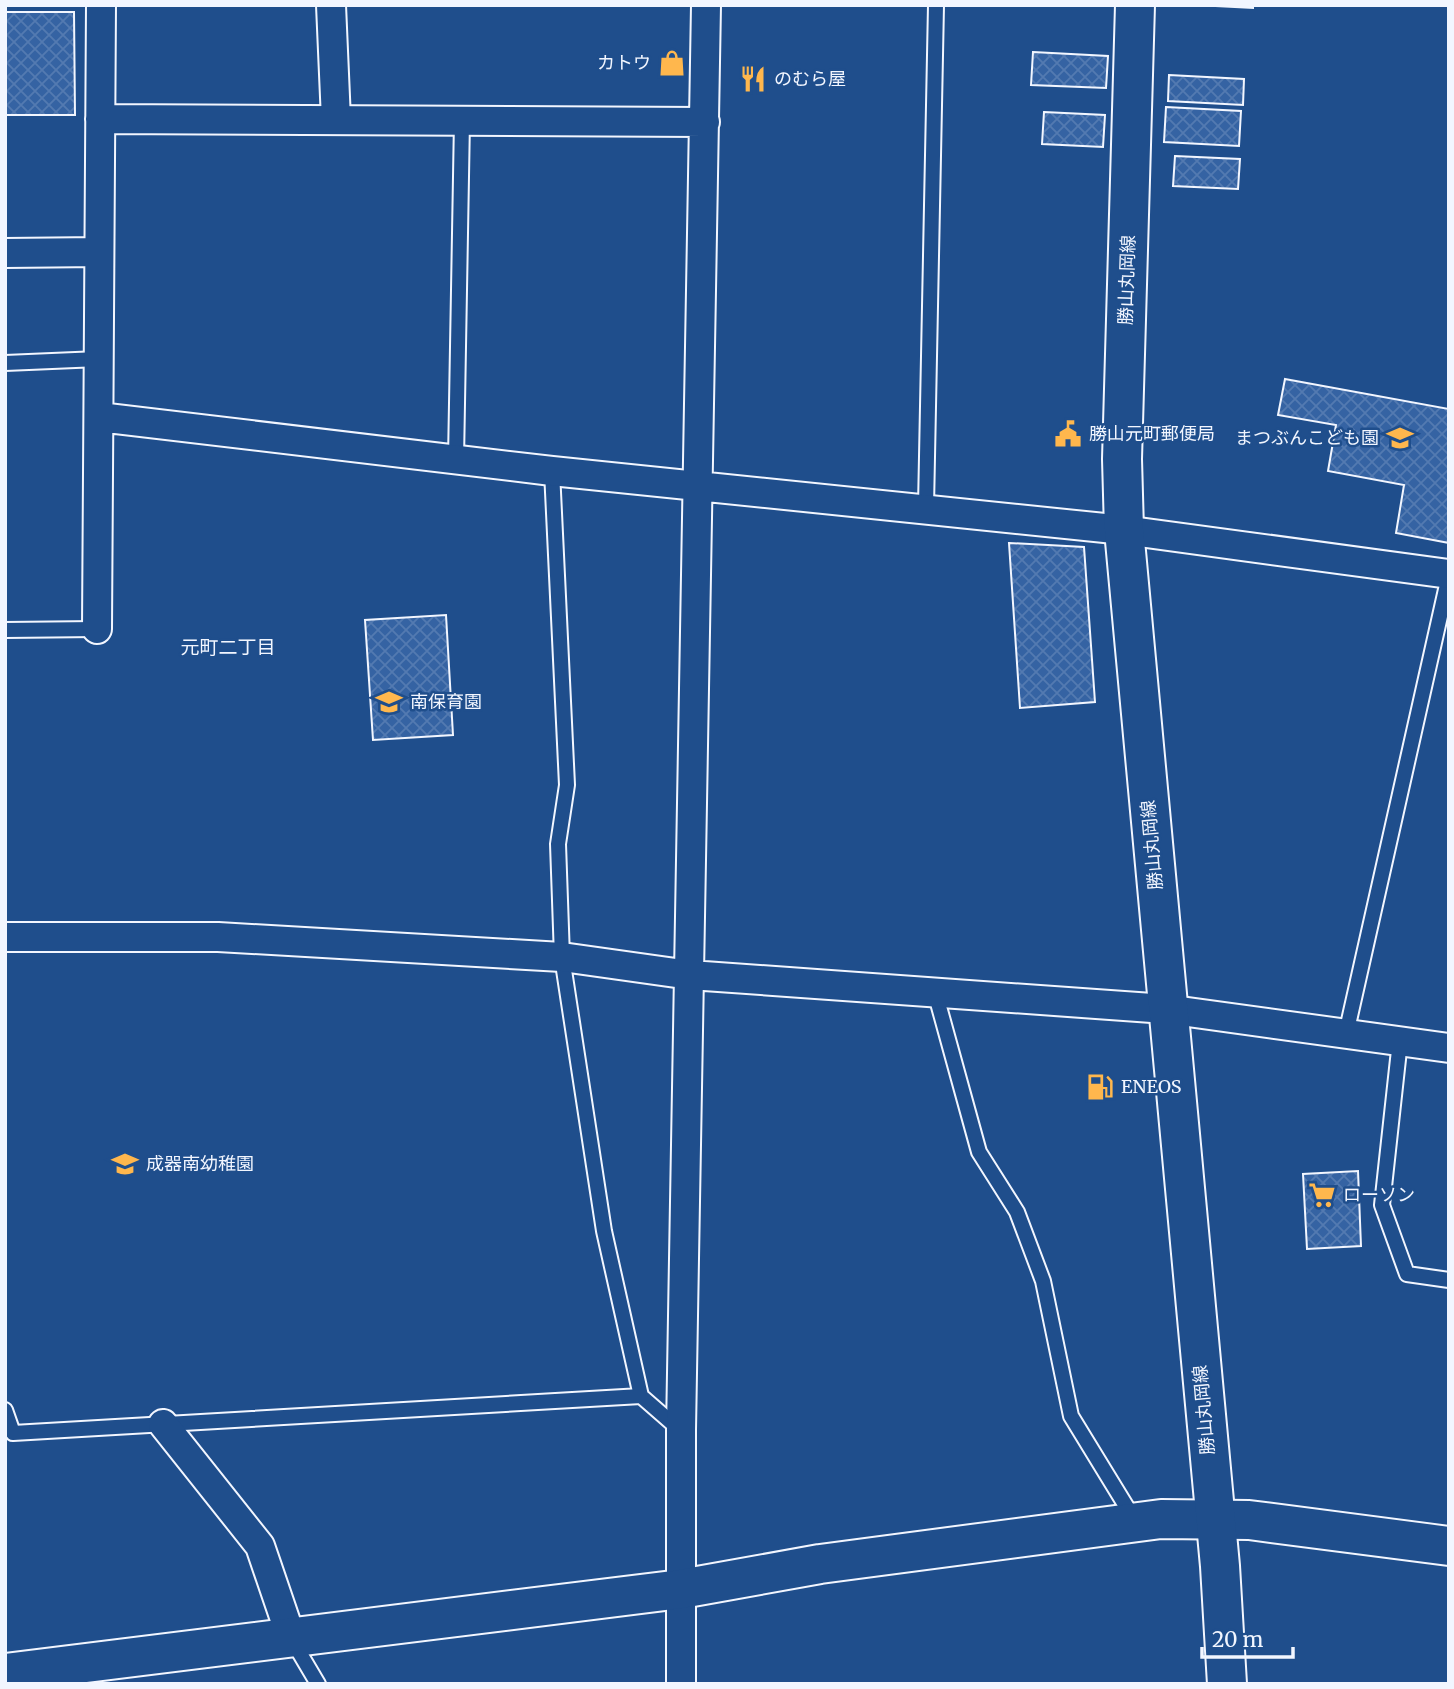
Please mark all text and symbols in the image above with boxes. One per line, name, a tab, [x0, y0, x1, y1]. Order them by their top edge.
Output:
shop icon: カトウ	[657, 48, 687, 78]
place label: カトウ	[597, 51, 651, 74]
restaurant icon: のむら屋	[738, 64, 768, 94]
place label: のむら屋	[774, 67, 846, 90]
street label: 勝山丸岡線	[1113, 235, 1140, 325]
public building icon: 勝山元町郵便局	[1053, 419, 1083, 449]
place label: 勝山元町郵便局	[1089, 422, 1215, 445]
school or university icon: まつぶんこども園	[1385, 423, 1415, 453]
place label: まつぶんこども園	[1235, 426, 1379, 449]
district label: 元町二丁目	[180, 635, 276, 659]
school or university icon: 南保育園	[374, 687, 404, 717]
place label: 南保育園	[410, 690, 482, 713]
street label: 勝山丸岡線	[1136, 799, 1167, 891]
fuel station icon: ENEOS	[1085, 1072, 1115, 1102]
place label: ENEOS	[1121, 1075, 1182, 1098]
school or university icon: 成器南幼稚園	[110, 1149, 140, 1179]
place label: 成器南幼稚園	[146, 1152, 254, 1175]
supermarket icon: ローソン	[1307, 1180, 1337, 1210]
place label: ローソン	[1343, 1183, 1415, 1206]
street label: 勝山丸岡線	[1188, 1364, 1219, 1456]
scale bar	[1202, 1616, 1293, 1660]
text: 20 m	[1212, 1626, 1264, 1653]

